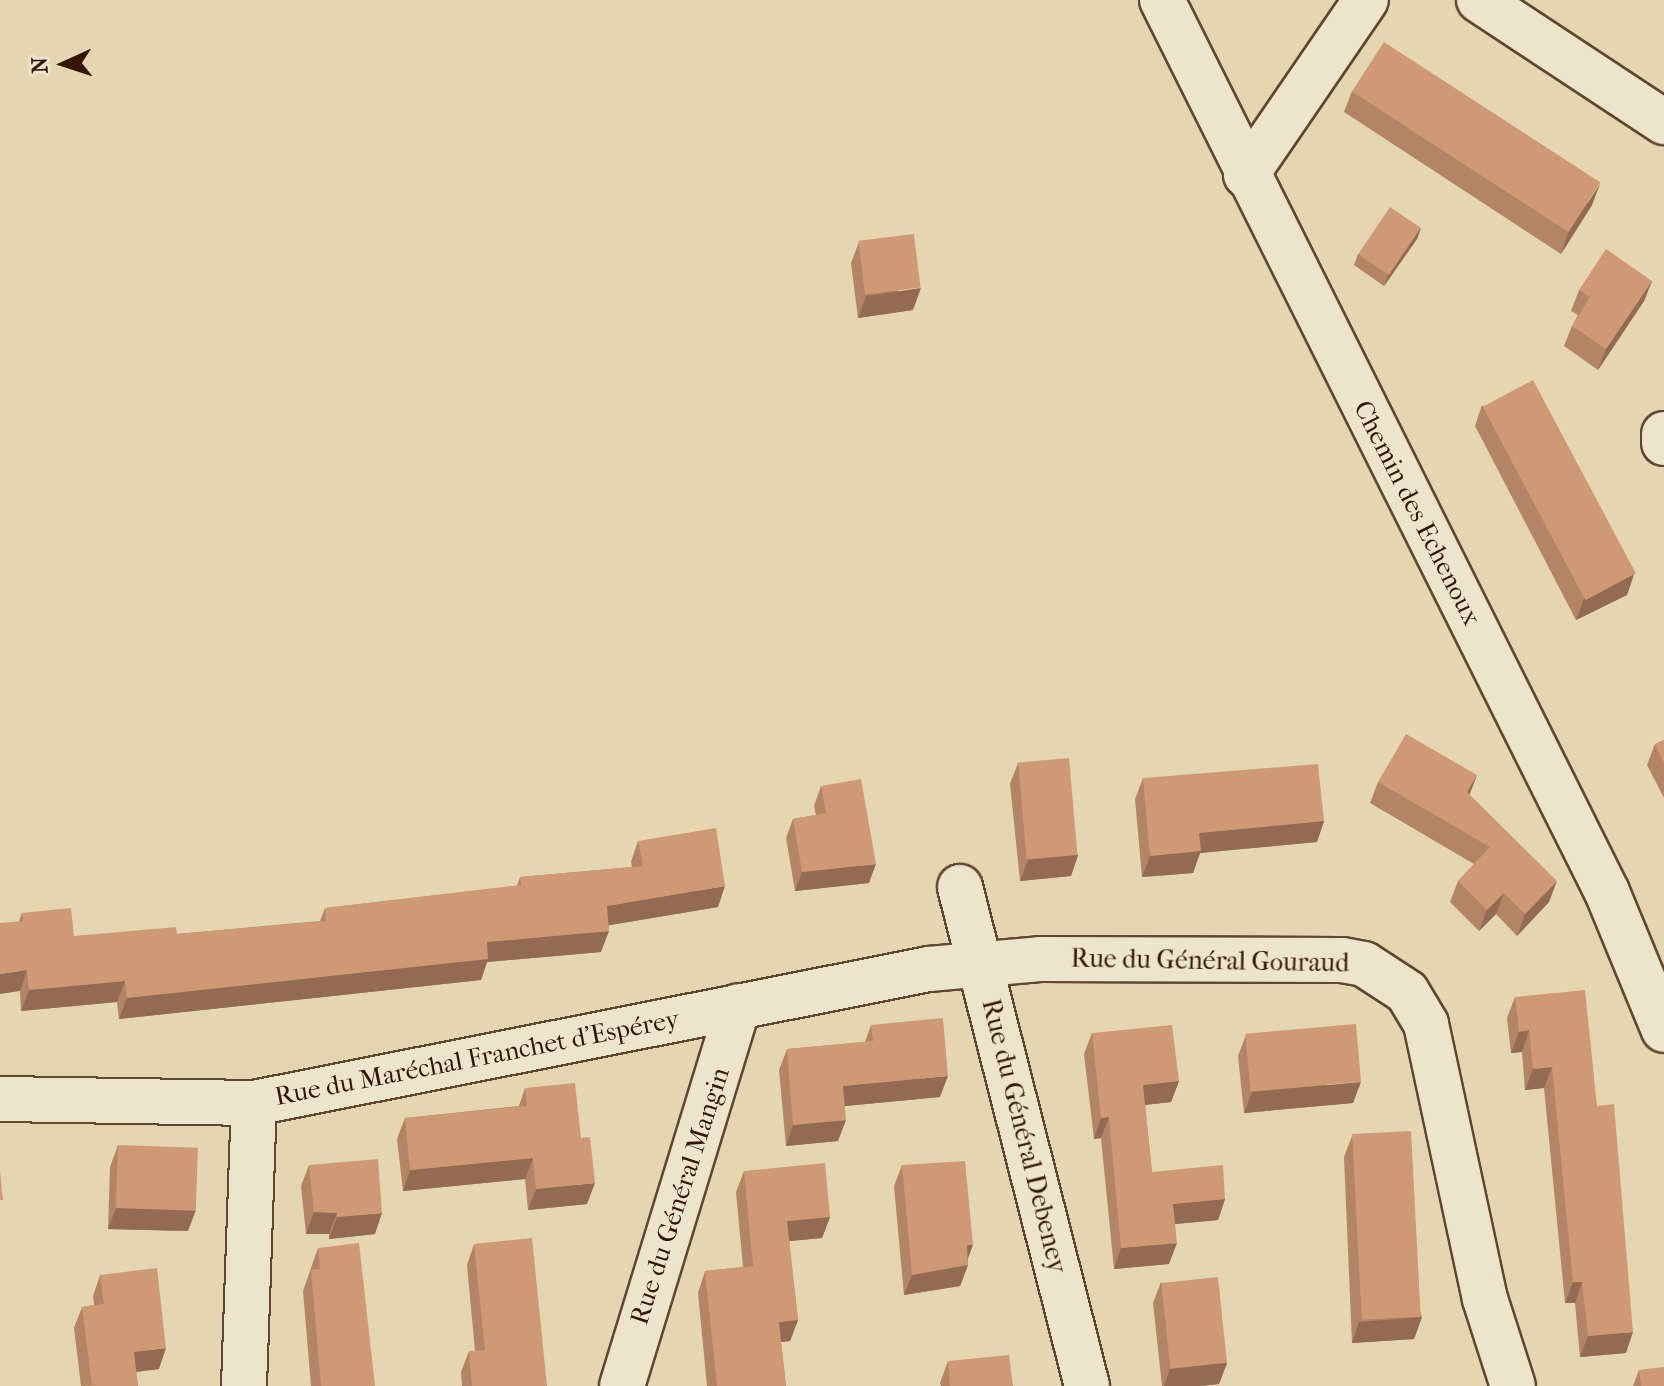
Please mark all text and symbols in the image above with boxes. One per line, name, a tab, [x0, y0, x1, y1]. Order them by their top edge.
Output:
north arrow	[24, 24, 104, 104]
text: N	[27, 56, 53, 74]
street label: Chemin des Echenoux	[1347, 396, 1487, 630]
street label: Rue du Général Gouraud	[1070, 943, 1350, 979]
street label: Rue du Général Debeney	[975, 996, 1073, 1276]
street label: Rue du Maréchal Franchet d'Espérey	[272, 1003, 682, 1113]
street label: Rue du Général Mangin	[624, 1063, 736, 1329]

